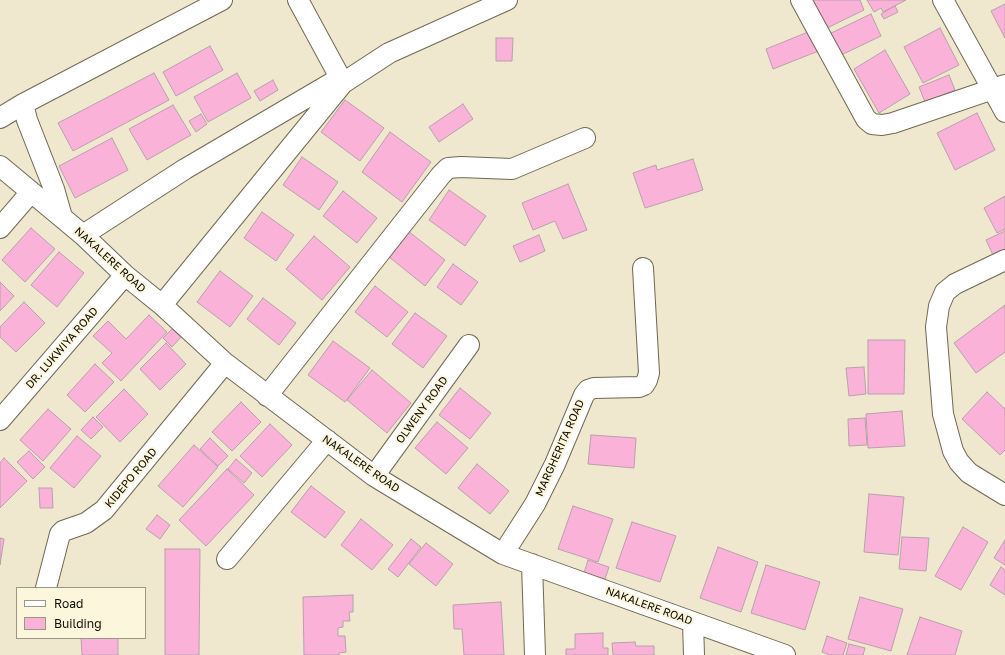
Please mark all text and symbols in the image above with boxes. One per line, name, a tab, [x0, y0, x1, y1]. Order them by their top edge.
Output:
street label: NAKALERE ROAD	[72, 225, 148, 295]
street label: DR. LUKWIYA ROAD	[23, 305, 101, 391]
street label: OLWENY ROAD	[393, 374, 451, 446]
street label: MARGHERITA ROAD	[533, 398, 587, 498]
street label: NAKALERE ROAD	[320, 432, 402, 496]
street label: KIDEPO ROAD	[102, 445, 160, 511]
street label: NAKALERE ROAD	[604, 584, 694, 628]
legend	[16, 587, 146, 639]
text: Road	[54, 596, 83, 611]
text: Building	[54, 616, 102, 631]

